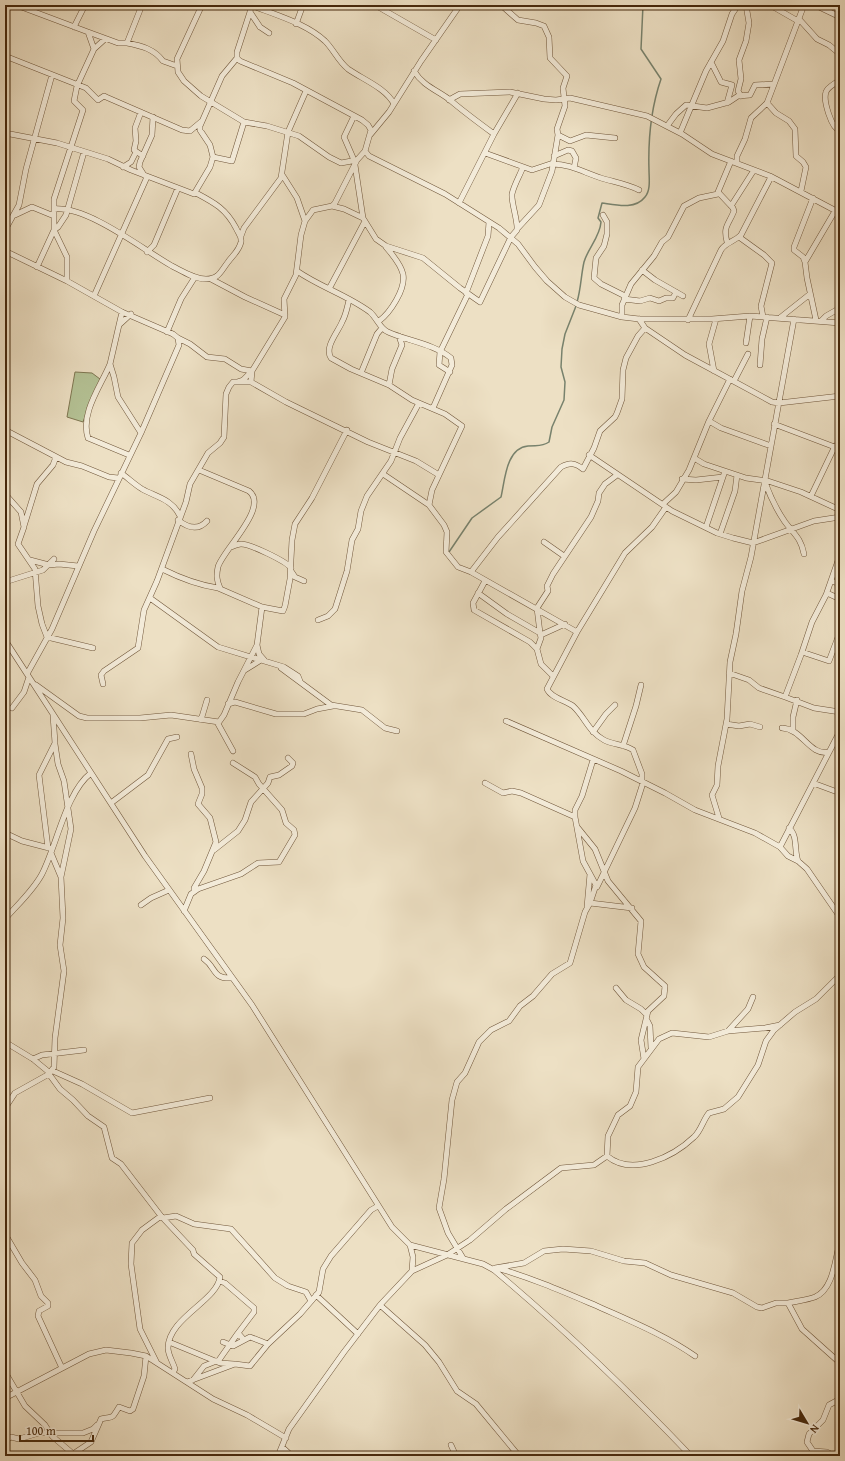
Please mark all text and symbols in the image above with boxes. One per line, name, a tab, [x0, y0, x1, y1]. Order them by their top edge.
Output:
north arrow	[787, 1403, 827, 1443]
scale bar	[20, 1417, 93, 1443]
text: N	[806, 1421, 823, 1437]
text: 100 m	[26, 1422, 56, 1439]

